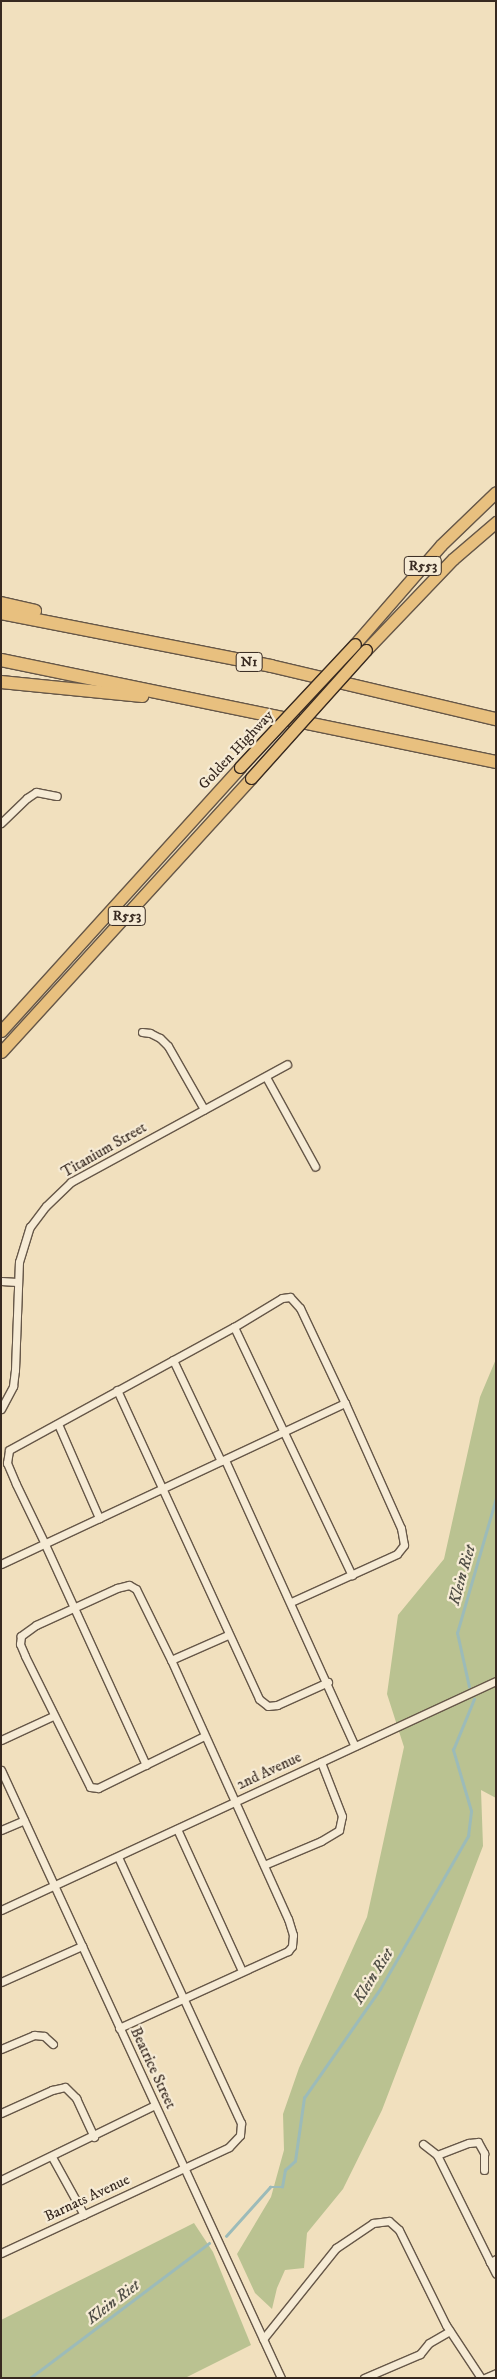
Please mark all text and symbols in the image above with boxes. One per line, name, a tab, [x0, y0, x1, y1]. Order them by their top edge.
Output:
road number: R553	[403, 554, 443, 578]
road number: N1	[235, 650, 263, 674]
street label: Golden Highway	[195, 707, 277, 793]
road number: R553	[107, 904, 147, 928]
street label: Titanium Street	[58, 1118, 150, 1182]
water label: Klein Riet	[444, 1543, 480, 1607]
street label: 2nd Avenue	[234, 1748, 304, 1794]
water label: Klein Riet	[349, 1945, 397, 2007]
street label: Beatrice Street	[126, 2024, 180, 2112]
street label: Barnats Avenue	[42, 2170, 132, 2226]
water label: Klein Riet	[83, 2276, 143, 2328]

